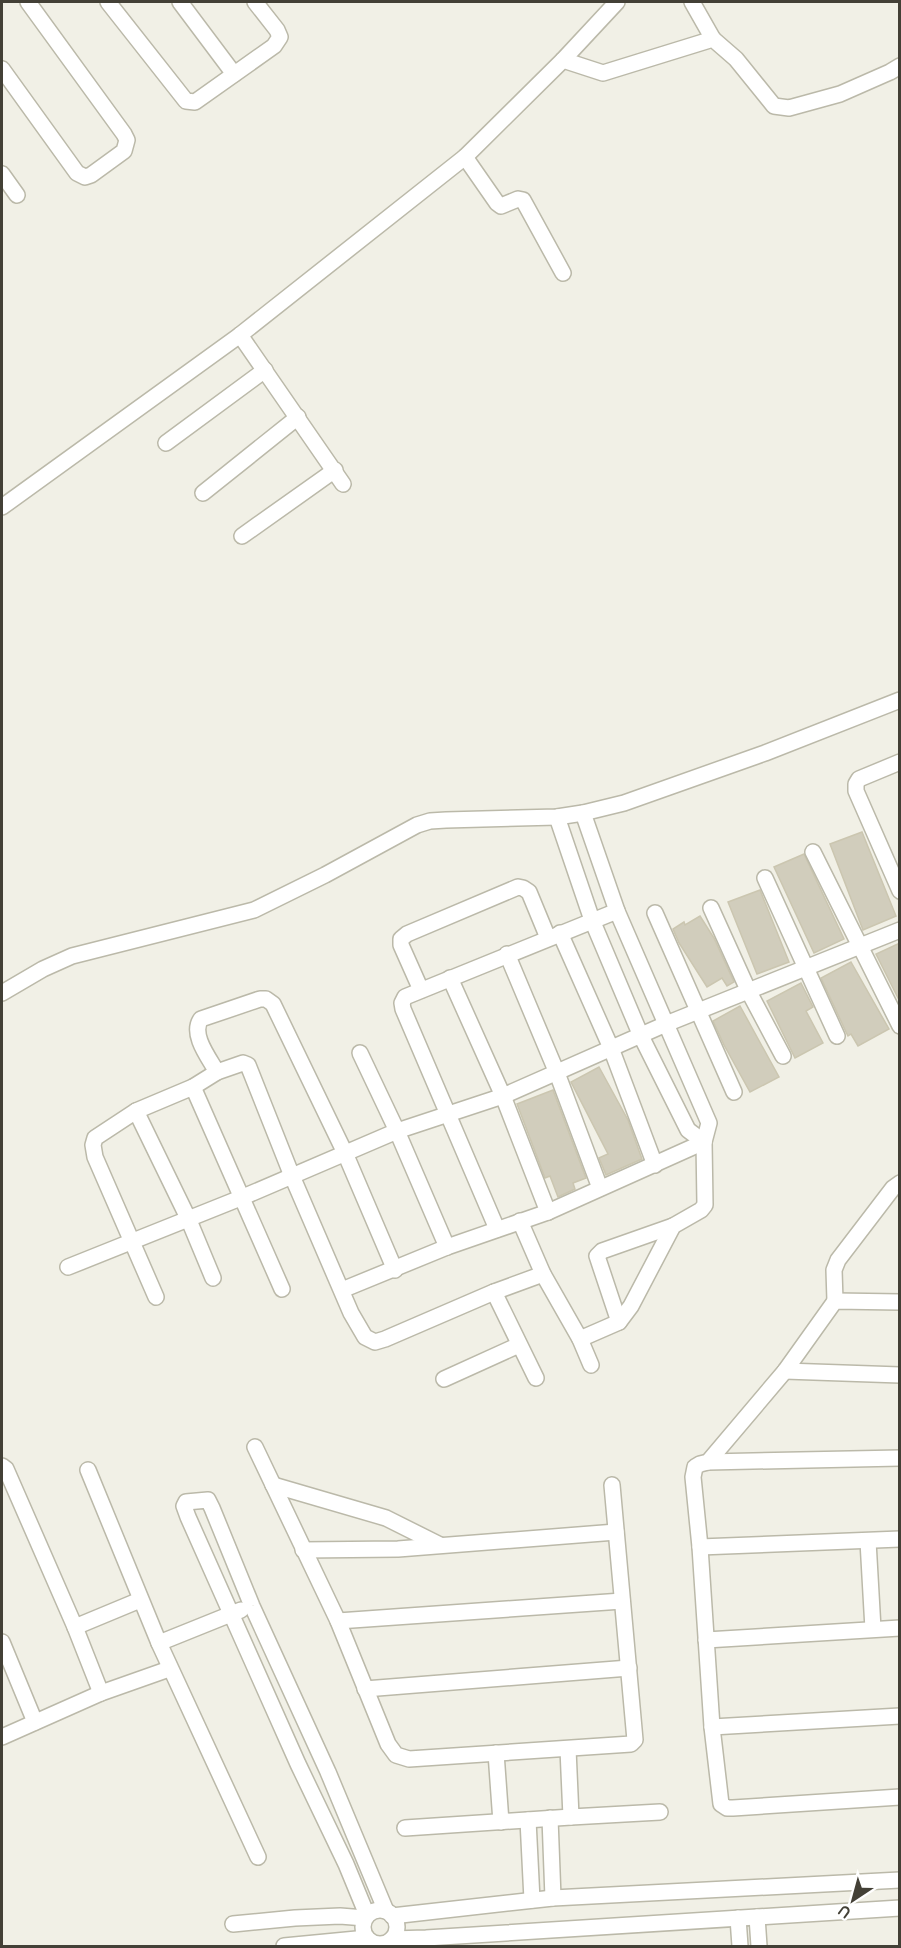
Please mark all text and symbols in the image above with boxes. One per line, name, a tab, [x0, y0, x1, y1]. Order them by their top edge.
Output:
north arrow	[823, 1870, 883, 1930]
text: U	[834, 1901, 855, 1924]

